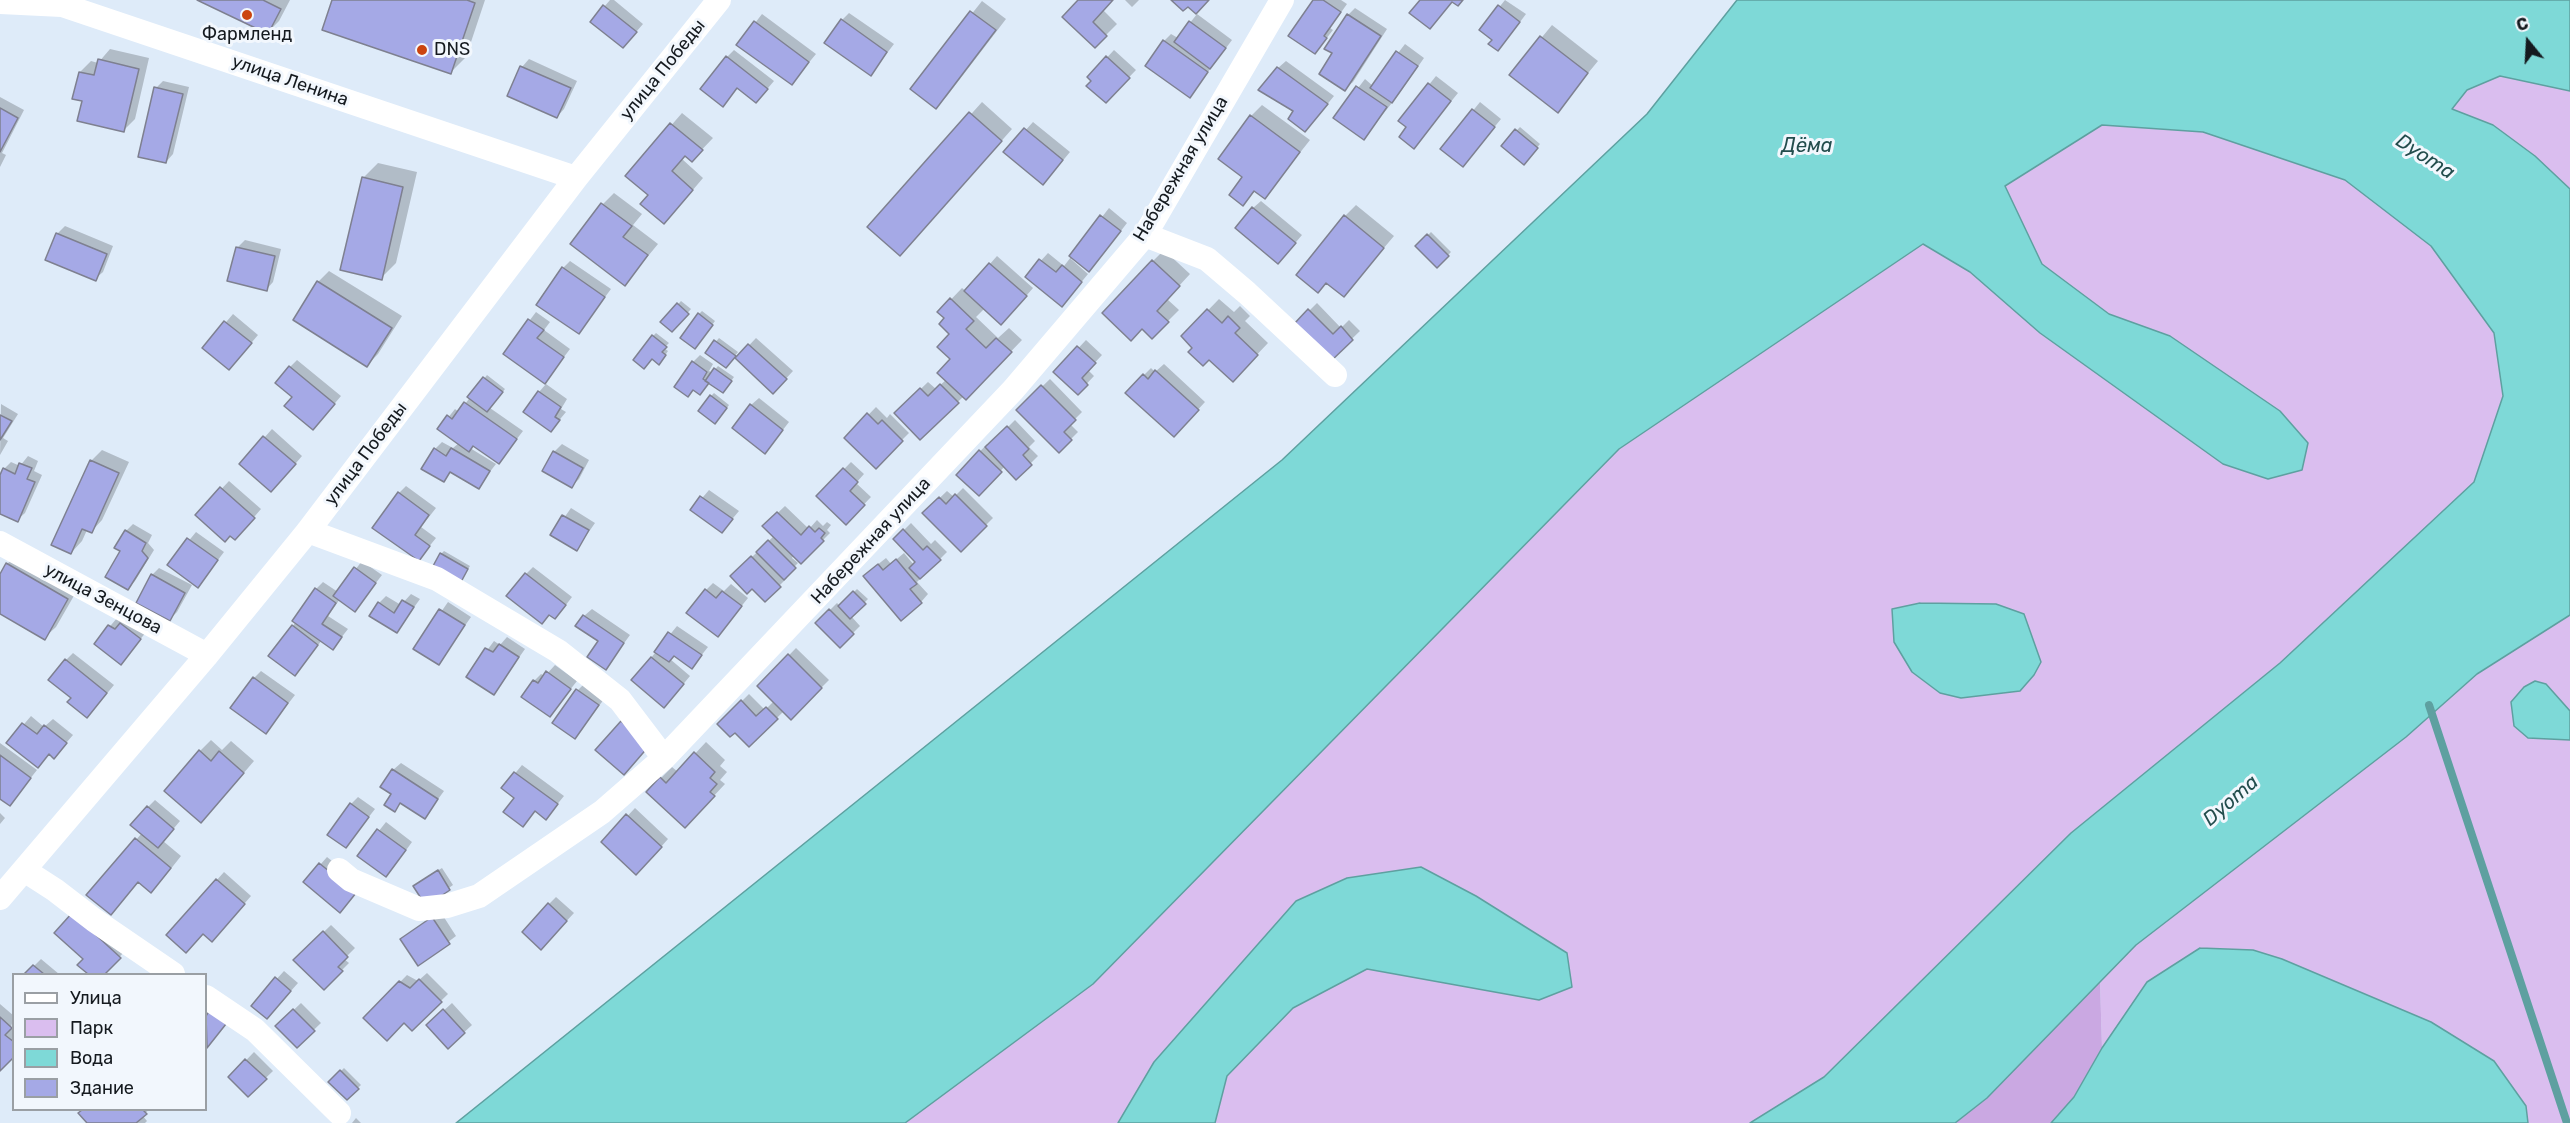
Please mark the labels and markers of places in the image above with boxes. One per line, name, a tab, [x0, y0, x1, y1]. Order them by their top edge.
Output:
marker: Фармленд	[240, 8, 254, 22]
place label: Фармленд	[202, 24, 292, 46]
place label: DNS	[434, 39, 470, 61]
marker: DNS	[415, 43, 429, 57]

